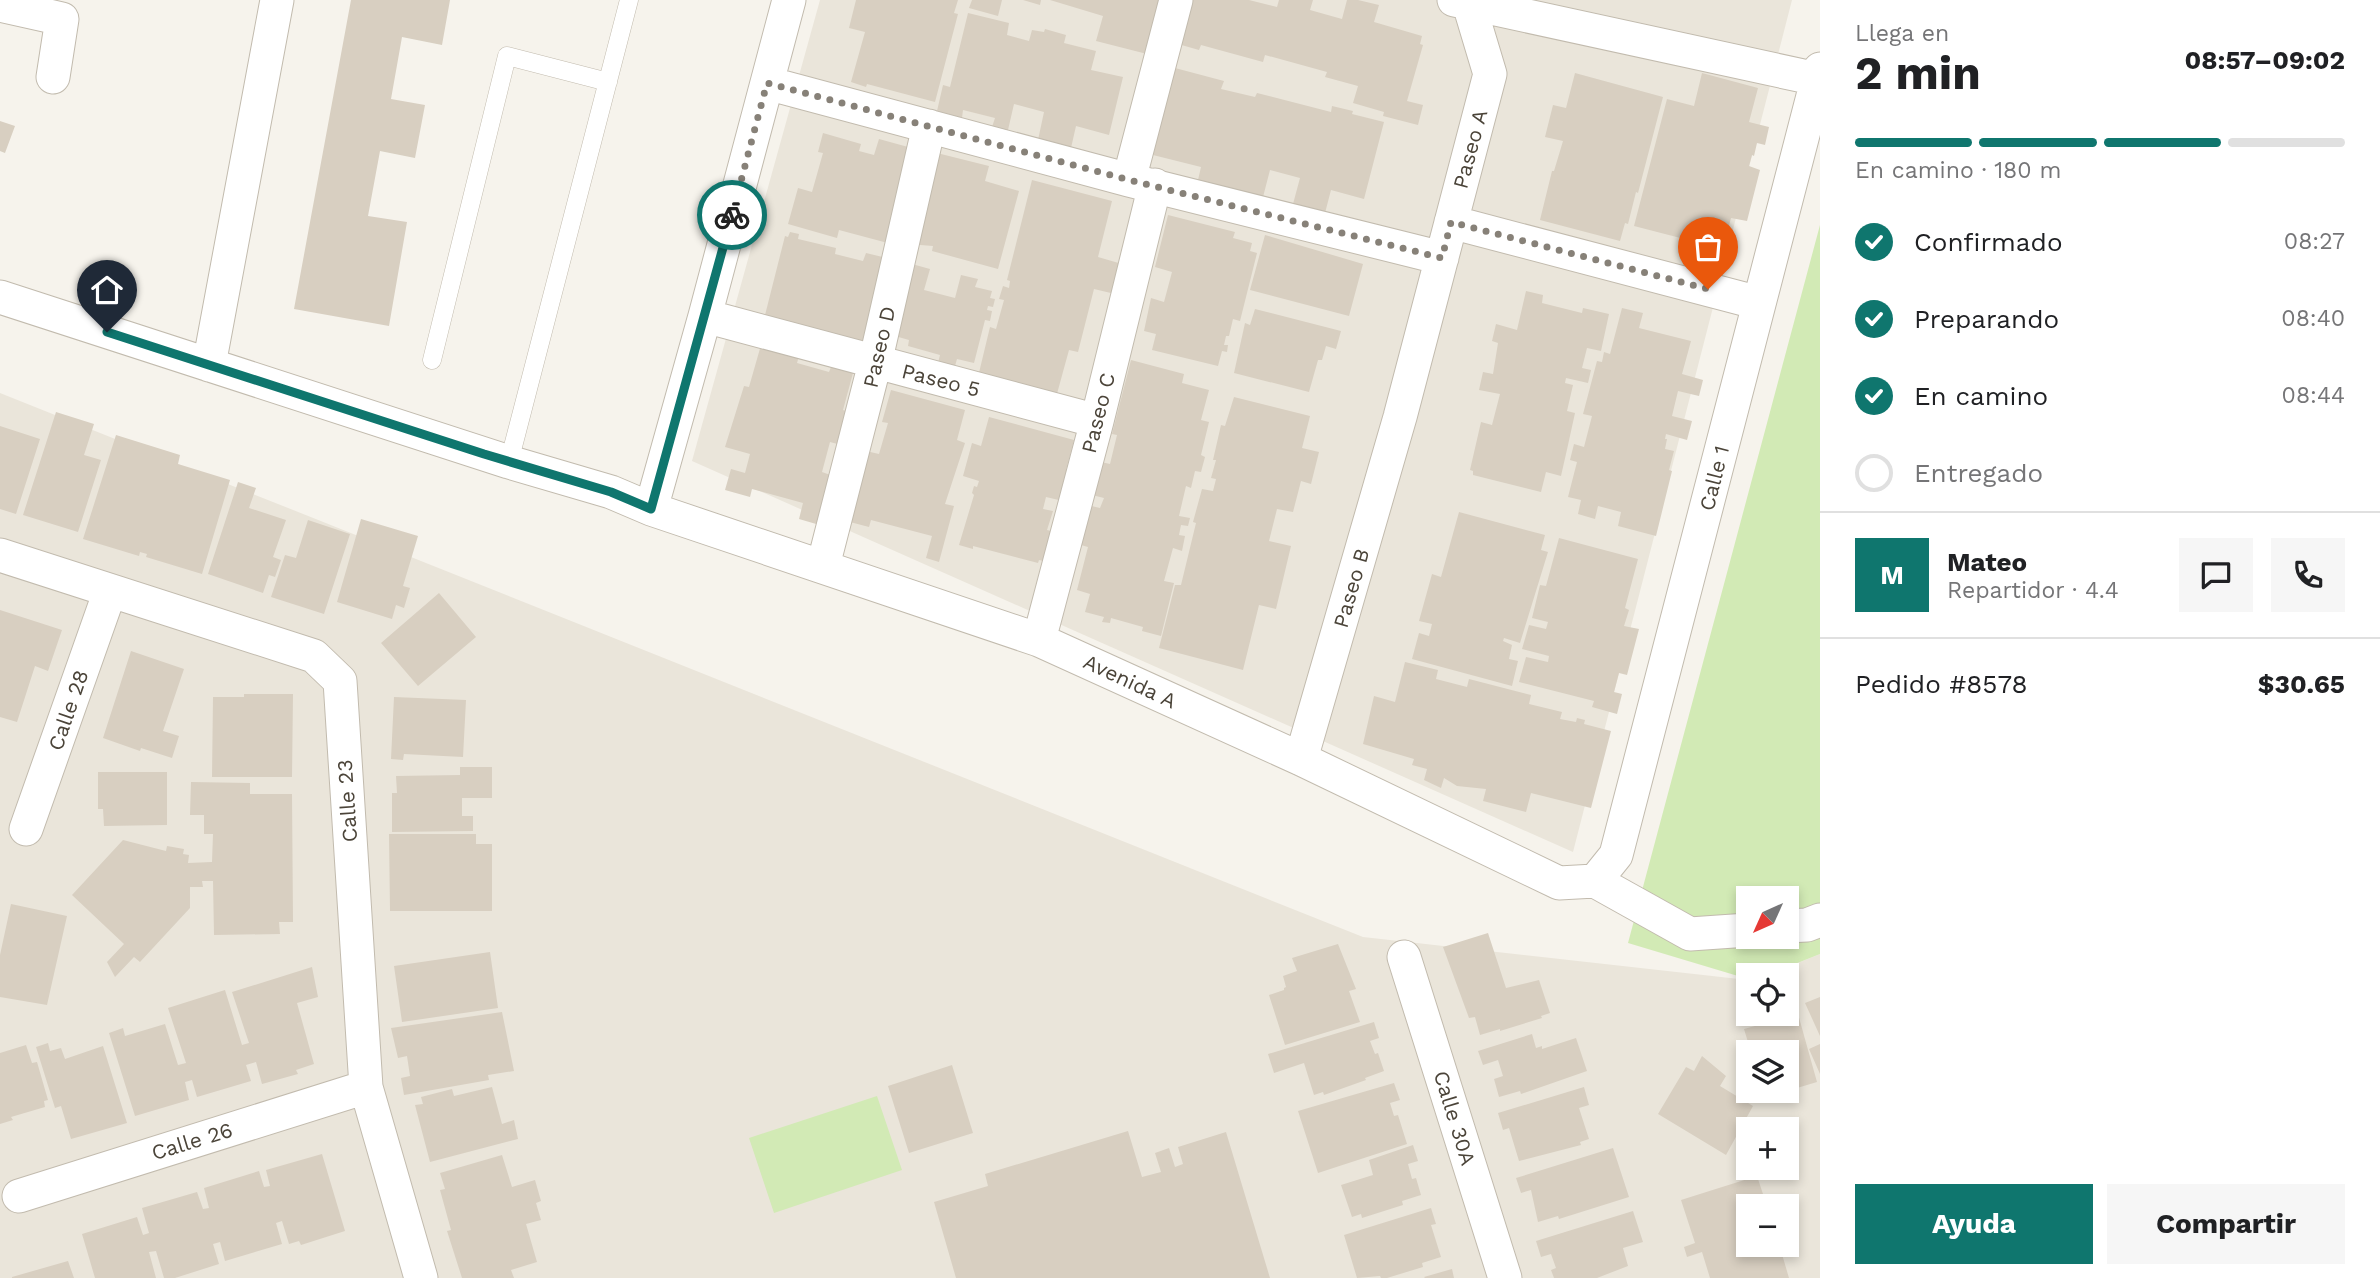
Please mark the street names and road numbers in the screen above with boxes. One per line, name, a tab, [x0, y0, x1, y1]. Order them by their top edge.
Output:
street label: Paseo A	[1447, 107, 1493, 191]
street label: Paseo D	[858, 304, 900, 390]
street label: Paseo 5	[899, 358, 983, 402]
street label: Paseo C	[1076, 370, 1120, 456]
street label: Calle 1	[1694, 443, 1734, 513]
street label: Paseo B	[1328, 545, 1374, 631]
street label: Avenida A	[1080, 649, 1181, 713]
street label: Calle 28	[43, 666, 93, 754]
street label: Calle 23	[332, 759, 362, 843]
street label: Calle 30A	[1429, 1068, 1481, 1168]
street label: Calle 26	[148, 1117, 236, 1165]

